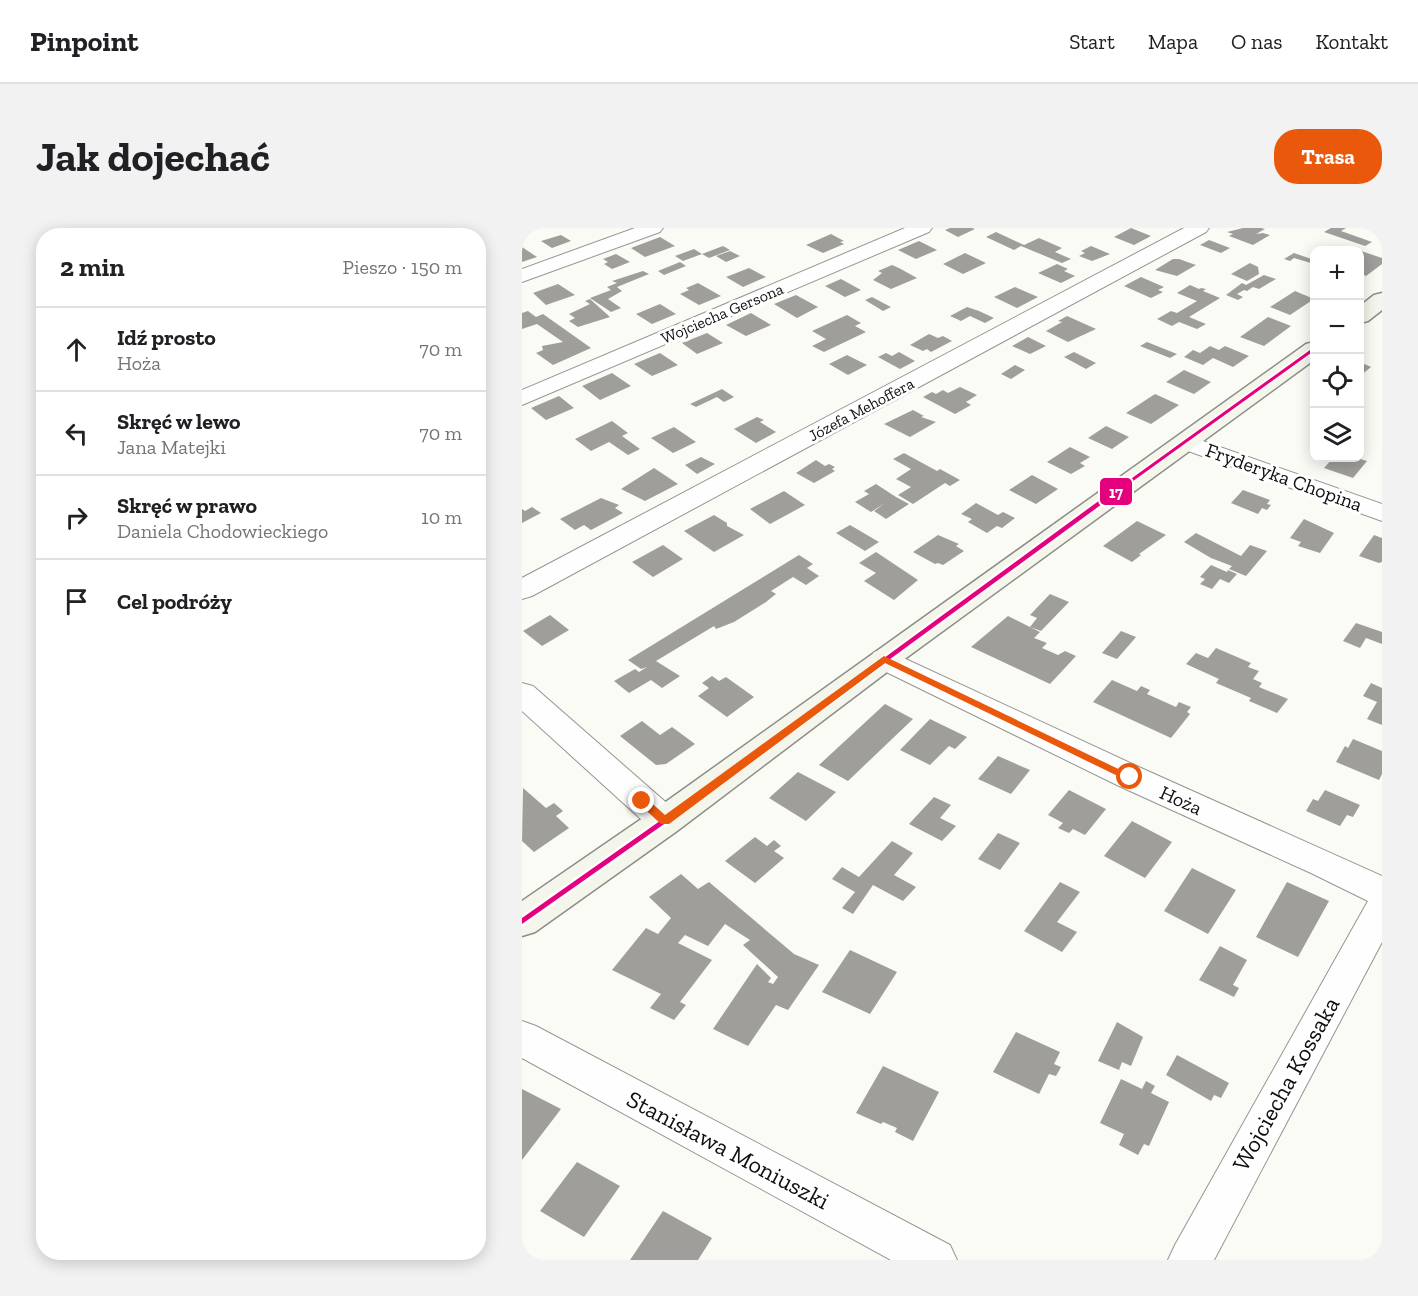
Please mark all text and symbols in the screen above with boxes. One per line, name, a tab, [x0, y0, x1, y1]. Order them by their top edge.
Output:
text: Pinpoint	[30, 25, 138, 58]
text: Start	[1069, 29, 1115, 54]
text: Mapa	[1148, 29, 1198, 54]
text: O nas	[1231, 29, 1282, 54]
text: Kontakt	[1315, 29, 1388, 54]
button: Trasa	[1274, 129, 1382, 184]
text: Jak dojechać	[36, 131, 270, 182]
map controls	[1310, 246, 1364, 462]
button: +	[1310, 246, 1364, 300]
text: 2 min	[60, 251, 125, 283]
text: Pieszo · 150 m	[343, 255, 462, 279]
street label: Wojciecha Gersona	[658, 279, 786, 348]
button: −	[1310, 300, 1364, 354]
text: Idź prosto	[117, 324, 216, 351]
icon: ahead	[60, 333, 93, 366]
text: 70 m	[419, 337, 462, 361]
text: Hoża	[117, 351, 161, 375]
button: locate	[1310, 354, 1364, 408]
street label: Józefa Mehoffera	[805, 374, 917, 445]
text: Skręć w lewo	[117, 408, 241, 435]
button: layers	[1310, 408, 1364, 462]
icon: left	[60, 417, 93, 450]
text: 70 m	[419, 421, 462, 445]
text: Jana Matejki	[117, 435, 226, 459]
street label: Fryderyka Chopina	[1202, 438, 1366, 517]
line badge: 17	[1099, 477, 1133, 506]
text: 17	[1109, 483, 1123, 502]
text: Skręć w prawo	[117, 492, 257, 519]
icon: right	[60, 501, 93, 534]
text: 10 m	[421, 505, 462, 529]
text: Daniela Chodowieckiego	[117, 519, 328, 543]
icon: arrive	[60, 585, 93, 618]
text: Cel podróży	[117, 588, 232, 615]
route start	[1116, 763, 1142, 789]
street label: Hoża	[1156, 780, 1206, 820]
route end	[628, 787, 654, 813]
street label: Wojciecha Kossaka	[1226, 991, 1346, 1176]
street label: Stanisława Moniuszki	[622, 1084, 835, 1215]

